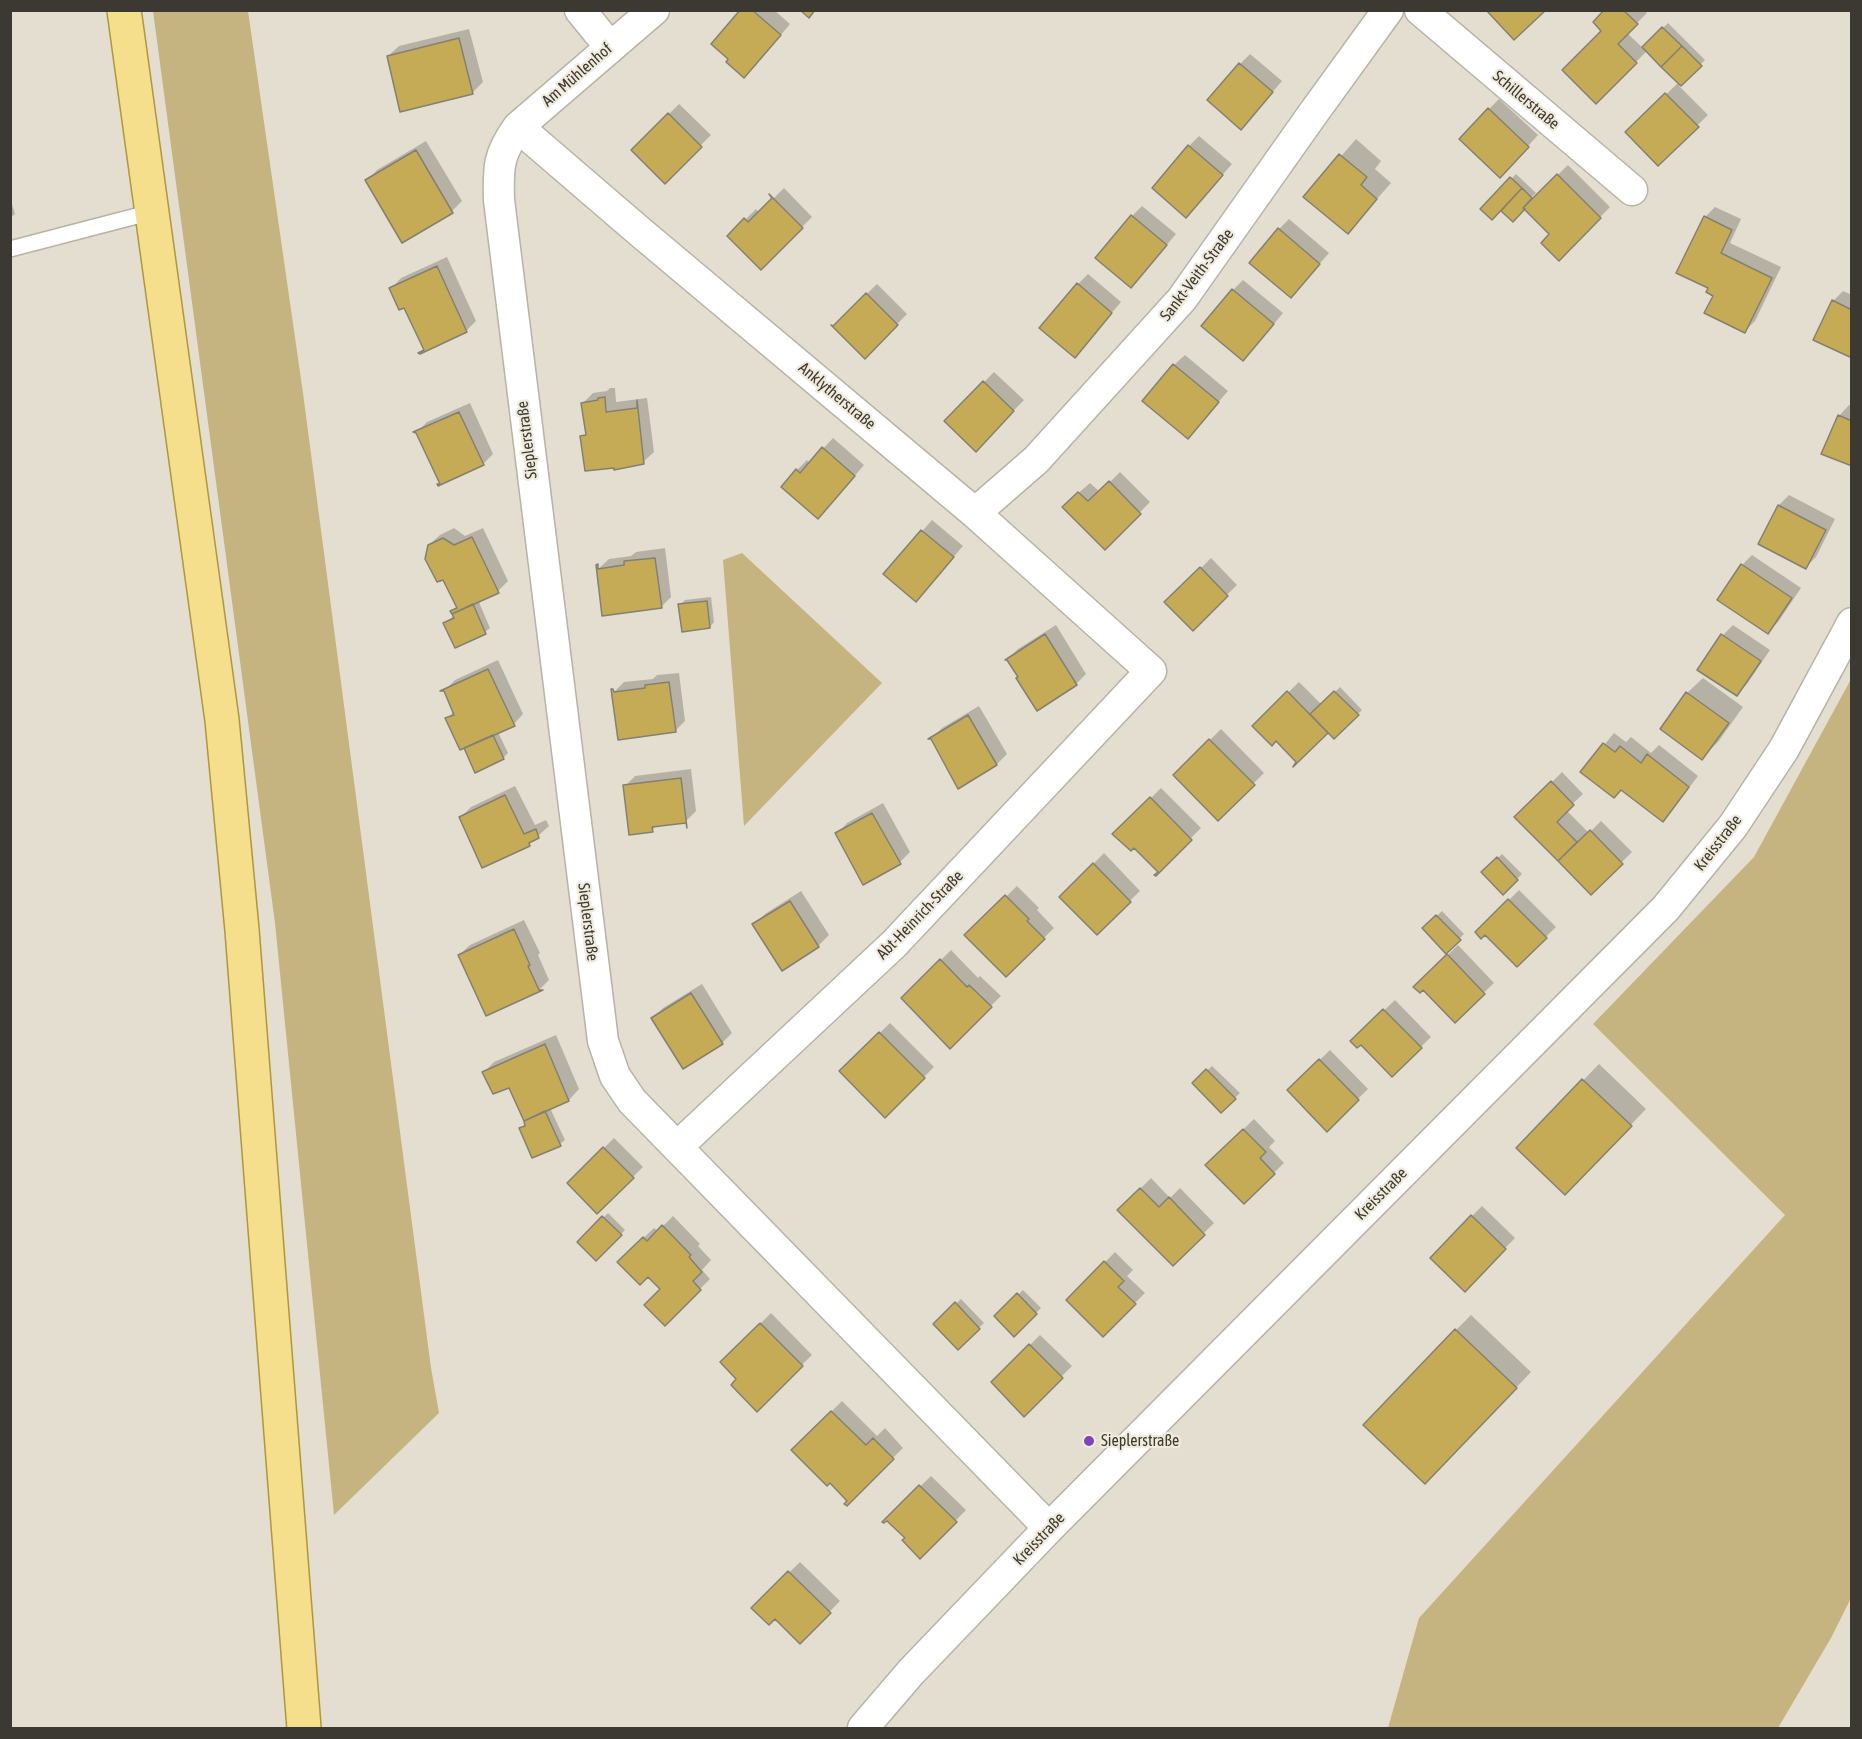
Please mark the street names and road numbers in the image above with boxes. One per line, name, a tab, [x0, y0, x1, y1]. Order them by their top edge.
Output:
street label: Am Mühlenhof	[538, 39, 616, 111]
street label: Schillerstraße	[1489, 67, 1563, 133]
street label: Sankt-Veith-Straße	[1156, 225, 1238, 325]
street label: Anklytherstraße	[795, 358, 879, 434]
street label: Sieplerstraße	[513, 400, 541, 480]
street label: Kreisstraße	[1690, 811, 1746, 875]
street label: Abt-Heinrich-Straße	[873, 867, 967, 963]
street label: Sieplerstraße	[574, 882, 602, 962]
street label: Kreisstraße	[1351, 1164, 1411, 1224]
street label: Kreisstraße	[1009, 1509, 1069, 1569]

